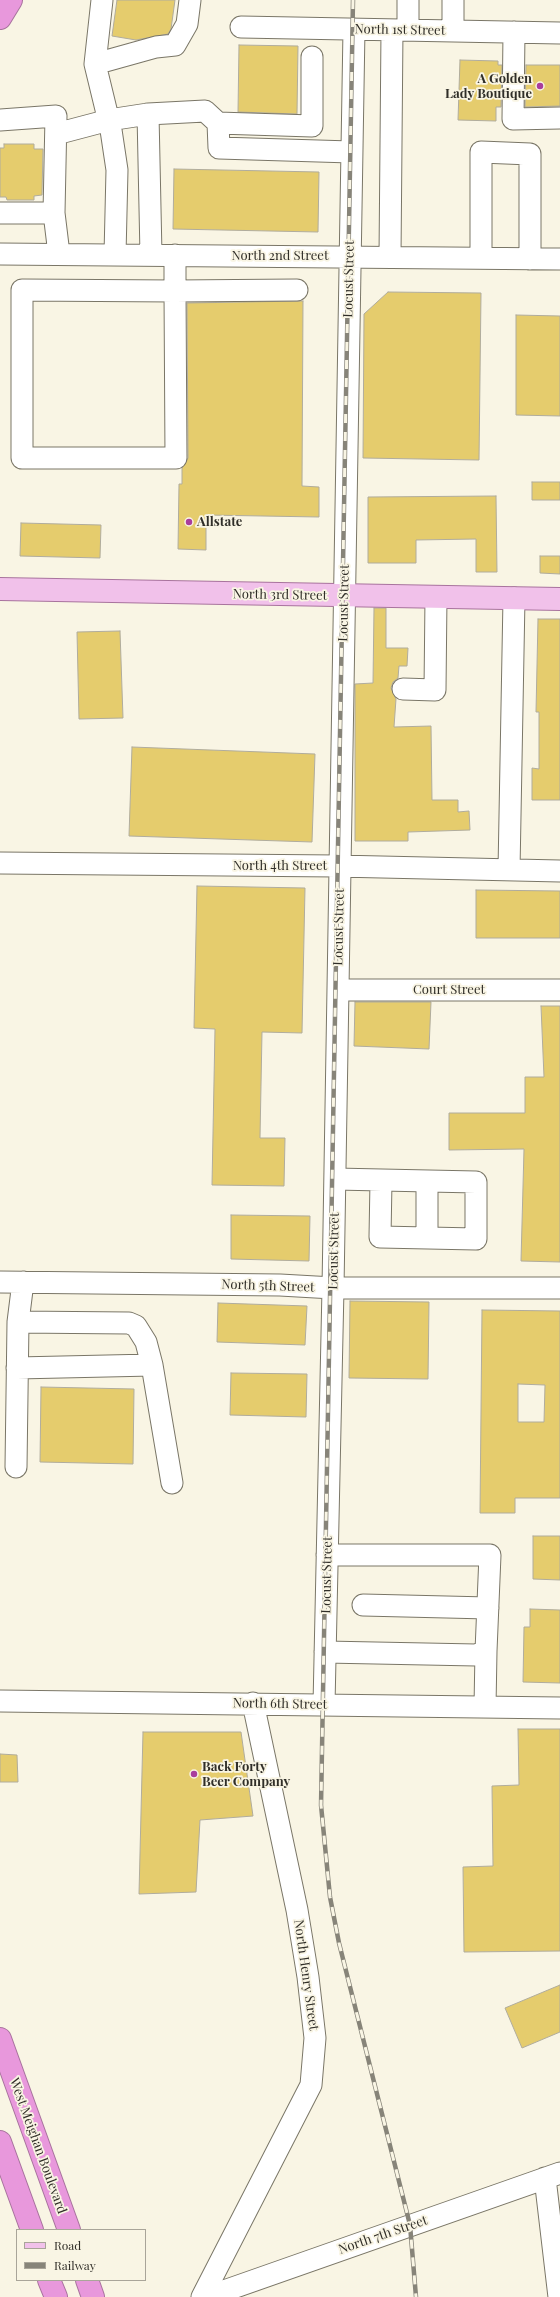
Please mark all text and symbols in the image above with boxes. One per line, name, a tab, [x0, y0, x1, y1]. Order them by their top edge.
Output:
street label: North 1st Street	[355, 21, 445, 39]
place label: A Golden Lady Boutique	[445, 71, 532, 102]
marker: A Golden Lady Boutique	[535, 81, 545, 91]
street label: Locust Street	[341, 240, 357, 318]
street label: North 2nd Street	[231, 248, 329, 264]
place label: Allstate	[197, 514, 242, 530]
marker: Allstate	[184, 517, 194, 527]
street label: Locust Street	[336, 564, 352, 642]
street label: North 3rd Street	[233, 586, 327, 604]
street label: North 4th Street	[233, 858, 327, 874]
street label: Locust Street	[331, 888, 347, 966]
street label: Court Street	[413, 982, 485, 998]
street label: Locust Street	[326, 1212, 342, 1290]
street label: North 5th Street	[221, 1277, 315, 1295]
street label: Locust Street	[319, 1536, 335, 1614]
street label: North 6th Street	[233, 1695, 327, 1713]
place label: Back Forty Beer Company	[202, 1759, 290, 1790]
marker: Back Forty Beer Company	[189, 1769, 199, 1779]
street label: North Henry Street	[290, 1919, 322, 2031]
street label: West Meighan Boulevard	[6, 2076, 70, 2216]
street label: North 7th Street	[336, 2212, 430, 2258]
legend	[16, 2229, 146, 2281]
text: Road	[54, 2237, 81, 2253]
text: Railway	[54, 2257, 96, 2273]

